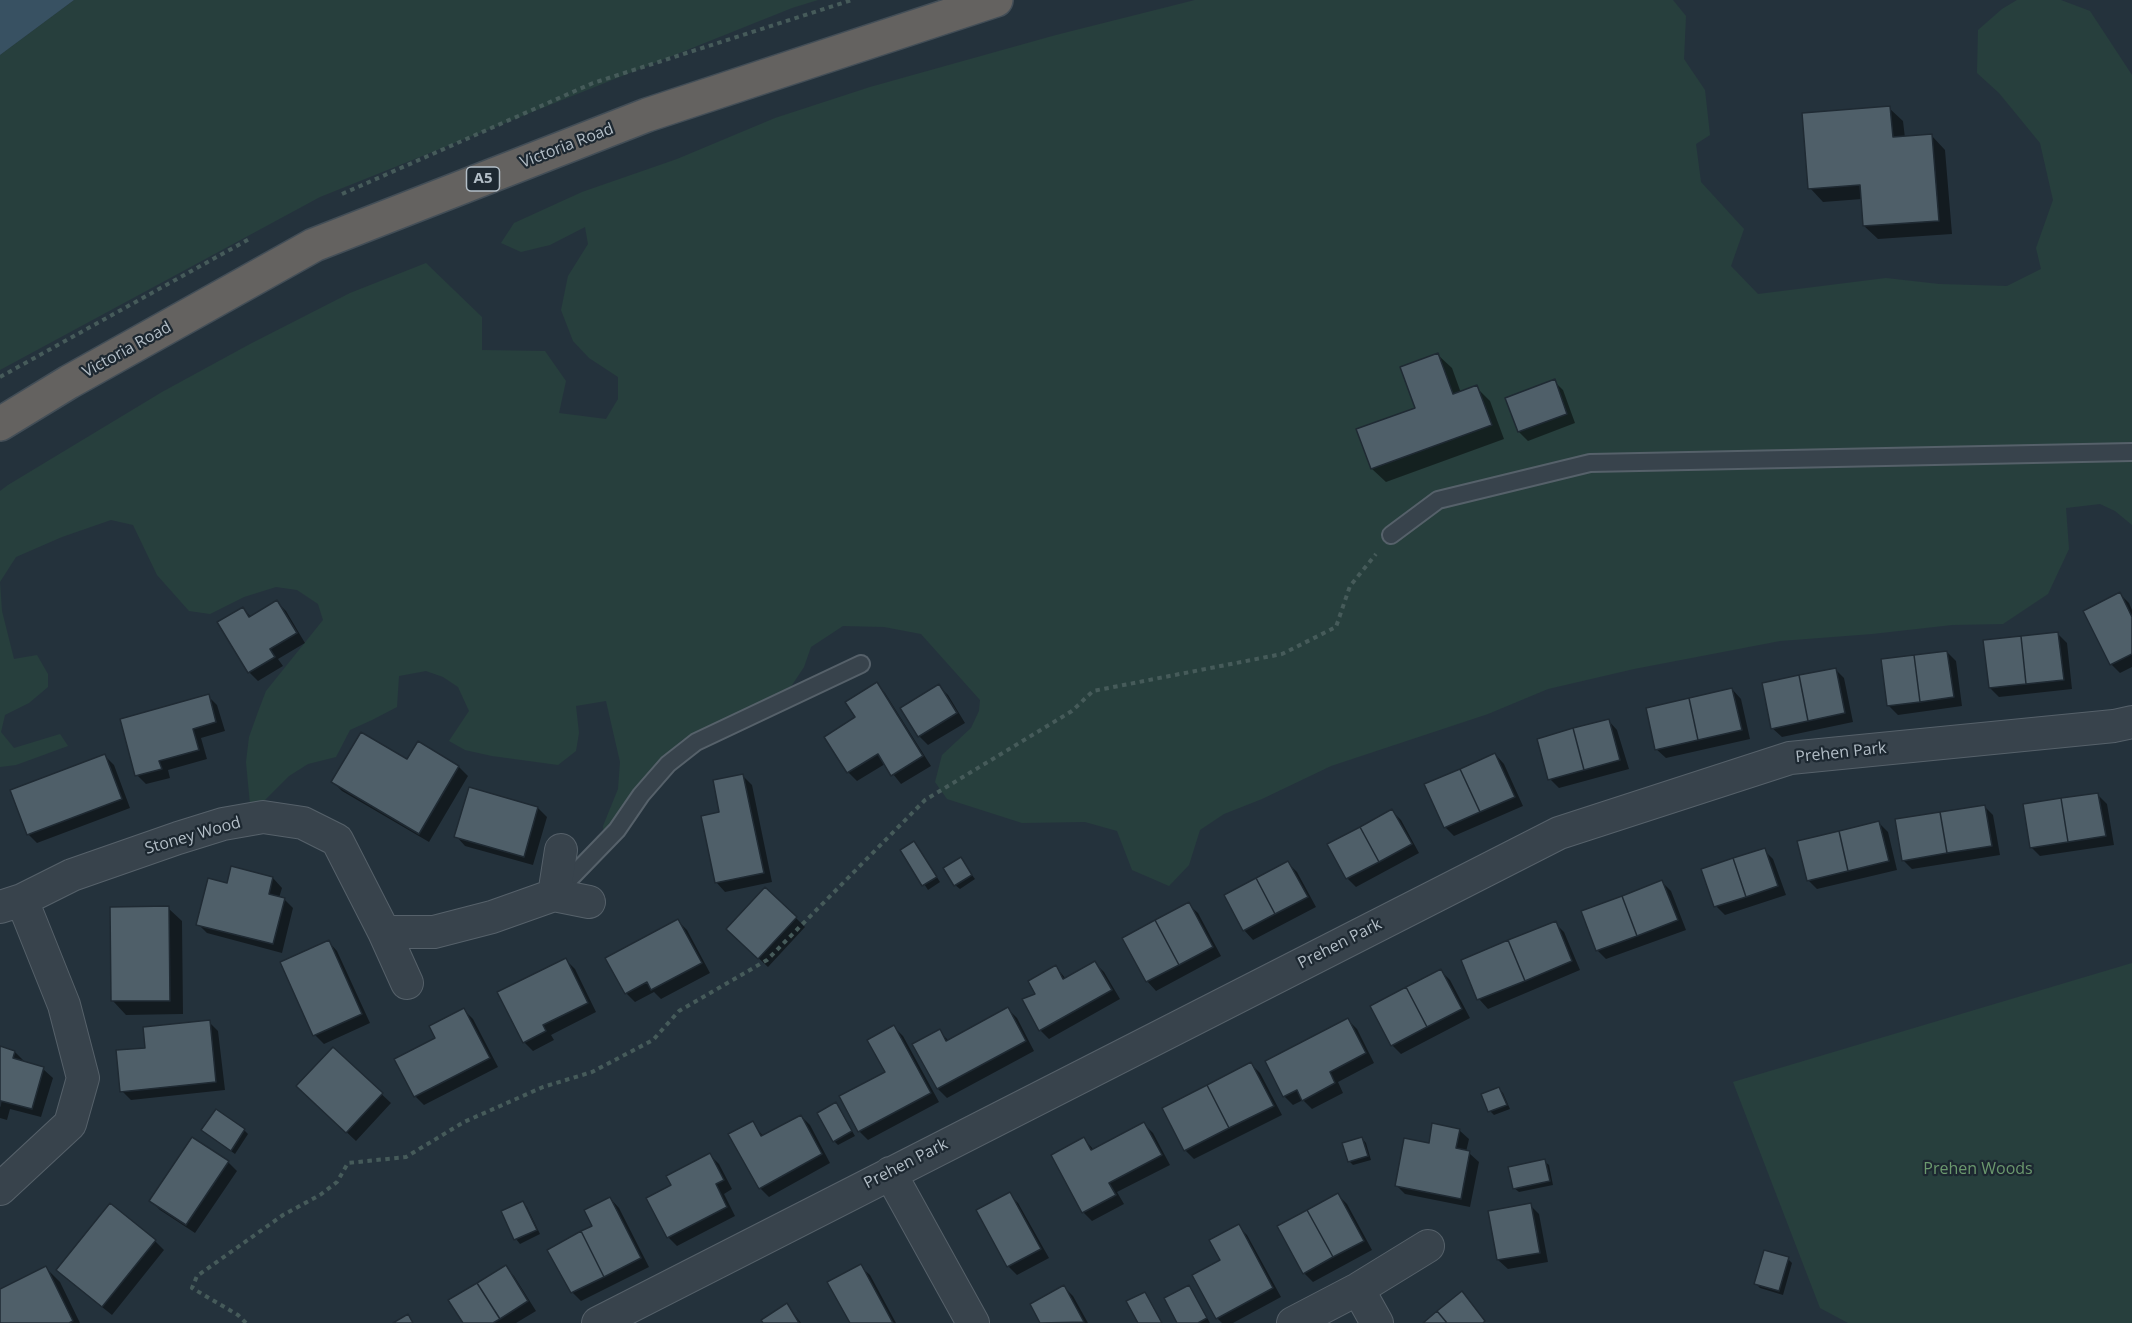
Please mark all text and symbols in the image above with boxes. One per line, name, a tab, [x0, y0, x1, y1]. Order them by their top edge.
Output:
street label: Victoria Road	[518, 119, 616, 173]
road number: A5	[466, 167, 500, 191]
street label: Victoria Road	[79, 318, 175, 382]
street label: Prehen Park	[1795, 739, 1887, 767]
street label: Stoney Wood	[143, 813, 243, 859]
street label: Prehen Park	[1295, 915, 1385, 973]
street label: Prehen Park	[861, 1135, 951, 1193]
park label: Prehen Woods	[1923, 1159, 2033, 1179]

